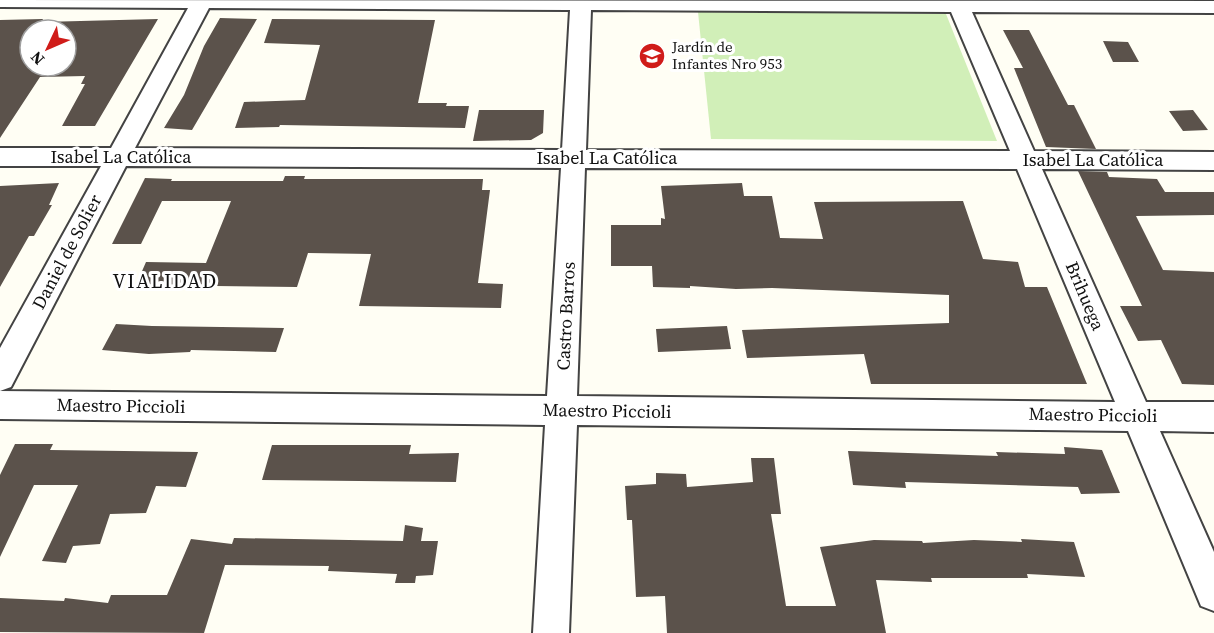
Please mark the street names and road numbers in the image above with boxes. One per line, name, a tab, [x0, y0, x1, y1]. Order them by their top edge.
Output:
street label: Isabel La Católica	[50, 144, 192, 169]
street label: Isabel La Católica	[536, 145, 678, 170]
street label: Isabel La Católica	[1022, 147, 1164, 172]
street label: Daniel de Solier	[26, 190, 108, 314]
street label: Brihuega	[1060, 257, 1111, 335]
street label: Castro Barros	[550, 261, 581, 371]
street label: Maestro Piccioli	[56, 392, 186, 419]
street label: Maestro Piccioli	[542, 397, 672, 424]
street label: Maestro Piccioli	[1028, 401, 1158, 428]

